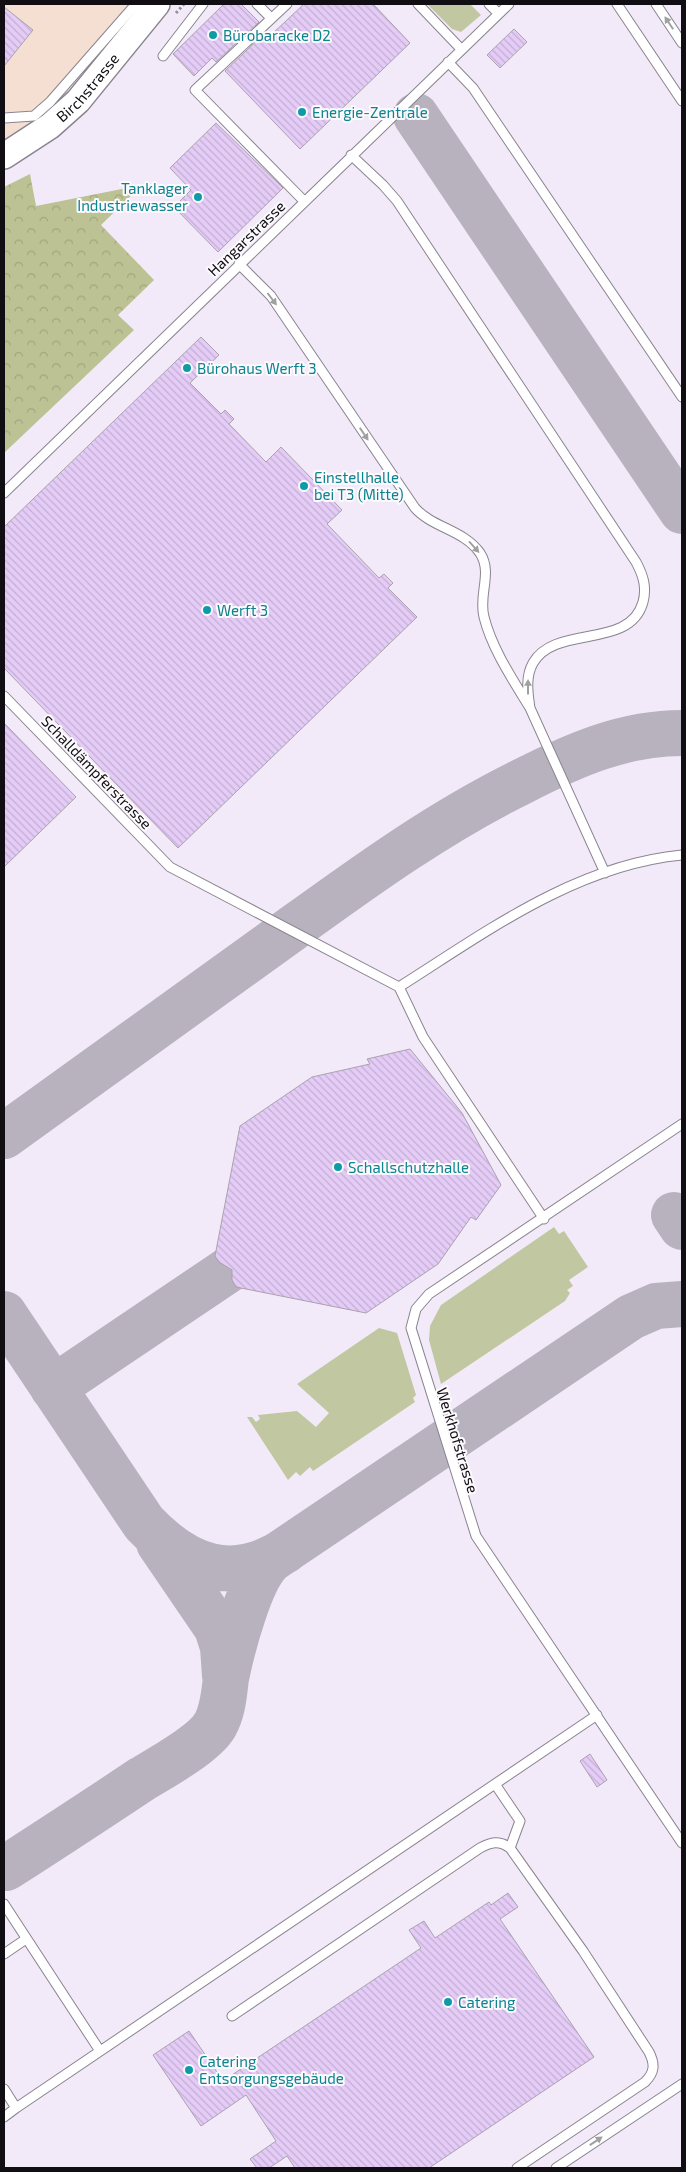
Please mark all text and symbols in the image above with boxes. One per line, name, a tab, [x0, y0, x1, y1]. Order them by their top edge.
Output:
one-way arrow	[665, 16, 674, 30]
place label: Bürobaracke D2	[223, 26, 331, 44]
marker: Bürobaracke D2	[207, 29, 219, 41]
street label: Birchstrasse	[52, 49, 123, 125]
place label: Energie-Zentrale	[312, 103, 428, 121]
marker: Energie-Zentrale	[296, 106, 308, 118]
place label: Tanklager Industriewasser	[77, 179, 188, 214]
marker: Tanklager Industriewasser	[192, 191, 204, 203]
street label: Hangarstrasse	[204, 197, 288, 279]
one-way arrow	[267, 292, 278, 305]
place label: Bürohaus Werft 3	[197, 359, 317, 377]
marker: Bürohaus Werft 3	[181, 362, 193, 374]
one-way arrow	[359, 427, 368, 441]
place label: Einstellhalle bei T3 (Mitte)	[314, 468, 404, 503]
marker: Einstellhalle bei T3 (Mitte)	[298, 480, 310, 492]
one-way arrow	[468, 541, 480, 553]
place label: Werft 3	[217, 601, 268, 619]
marker: Werft 3	[201, 604, 213, 616]
one-way arrow	[524, 679, 532, 695]
street label: Schalldämpferstrasse	[38, 712, 156, 832]
place label: Schallschutzhalle	[348, 1158, 469, 1176]
marker: Schallschutzhalle	[332, 1161, 344, 1173]
street label: Werkhofstrasse	[433, 1385, 483, 1495]
place label: Catering	[458, 1993, 516, 2011]
marker: Catering	[442, 1996, 454, 2008]
place label: Catering Entsorgungsgebäude	[199, 2052, 344, 2087]
marker: Catering Entsorgungsgebäude	[183, 2064, 195, 2076]
one-way arrow	[589, 2136, 603, 2146]

